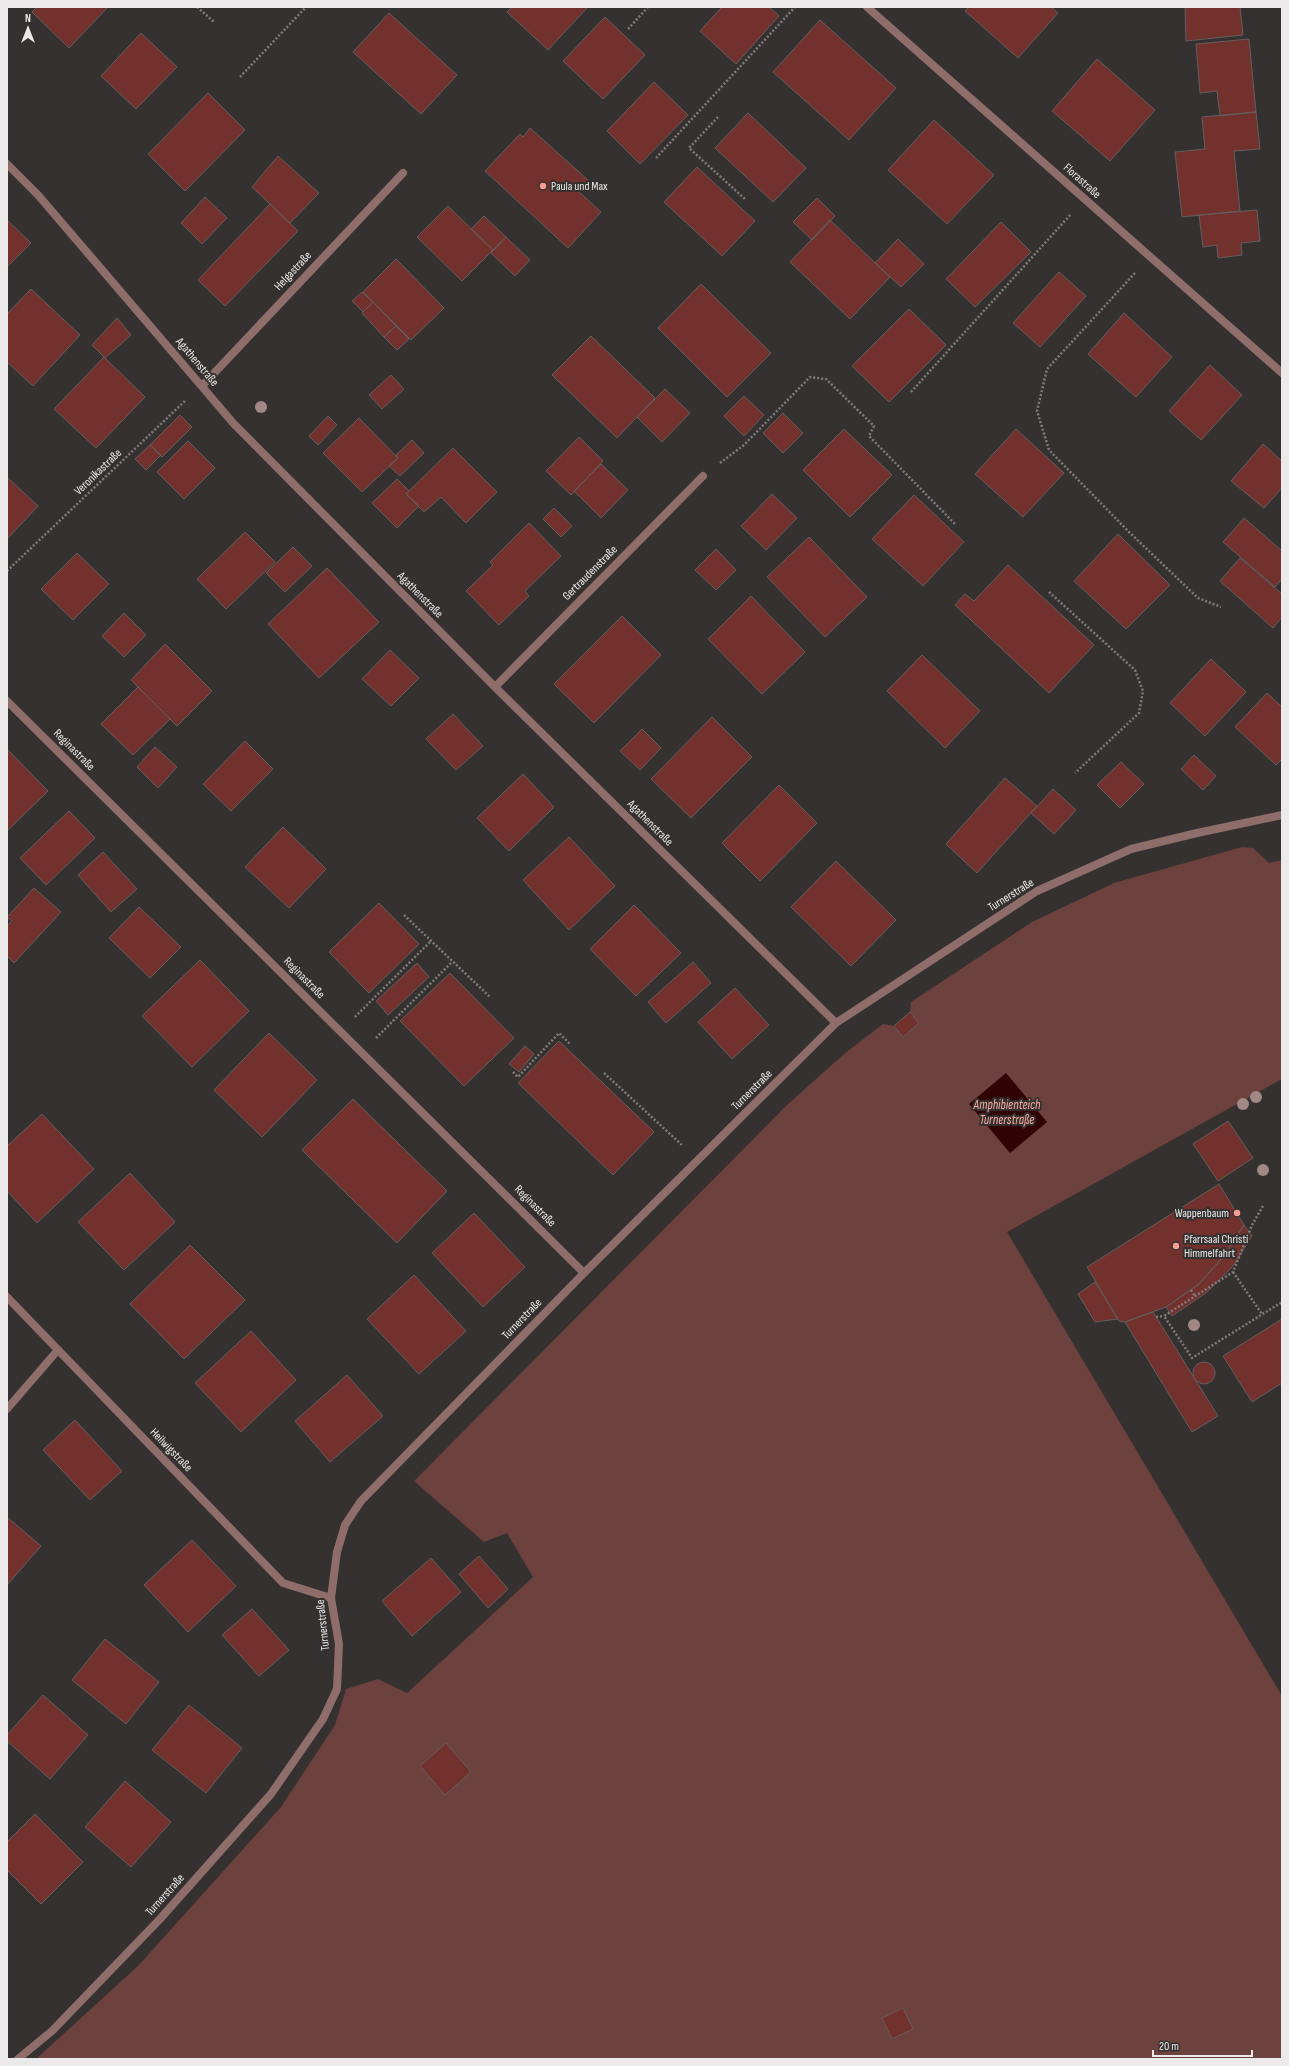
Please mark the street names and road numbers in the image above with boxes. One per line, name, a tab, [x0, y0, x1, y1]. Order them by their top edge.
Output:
street label: Florastraße	[1060, 160, 1104, 202]
street label: Helgastraße	[271, 248, 315, 294]
street label: Agathenstraße	[172, 334, 222, 390]
street label: Veronikastraße	[71, 446, 125, 498]
street label: Gertraudenstraße	[559, 542, 621, 604]
street label: Agathenstraße	[393, 568, 446, 621]
street label: Reginastraße	[50, 726, 98, 774]
street label: Agathenstraße	[623, 796, 676, 849]
street label: Turnerstraße	[985, 875, 1037, 915]
street label: Reginastraße	[280, 954, 328, 1002]
street label: Turnerstraße	[729, 1066, 776, 1113]
street label: Reginastraße	[511, 1182, 559, 1230]
street label: Turnerstraße	[499, 1295, 545, 1343]
street label: Heilwigstraße	[147, 1425, 196, 1475]
street label: Turnerstraße	[313, 1598, 333, 1651]
street label: Turnerstraße	[142, 1871, 188, 1919]

